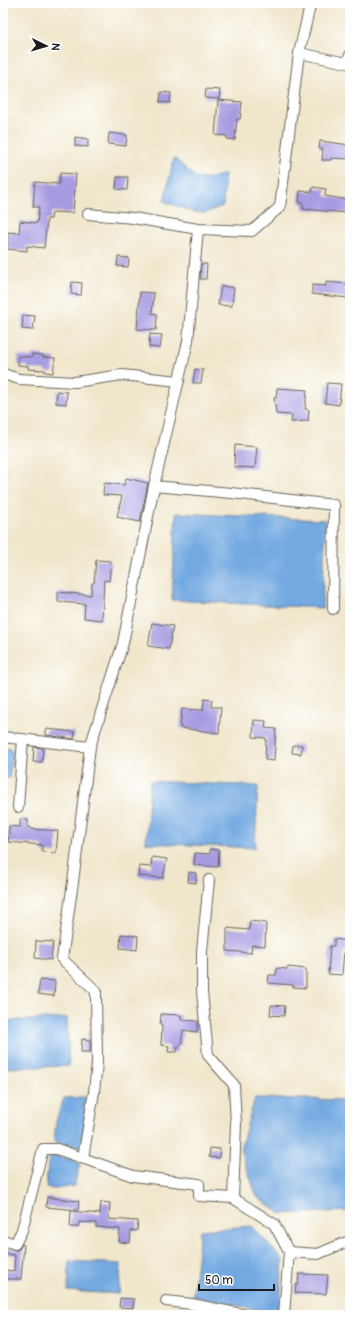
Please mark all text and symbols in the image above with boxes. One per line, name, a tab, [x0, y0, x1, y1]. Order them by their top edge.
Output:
north arrow	[26, 26, 66, 66]
text: N	[49, 43, 62, 52]
scale bar	[199, 1266, 274, 1292]
text: 50 m	[205, 1273, 233, 1288]

